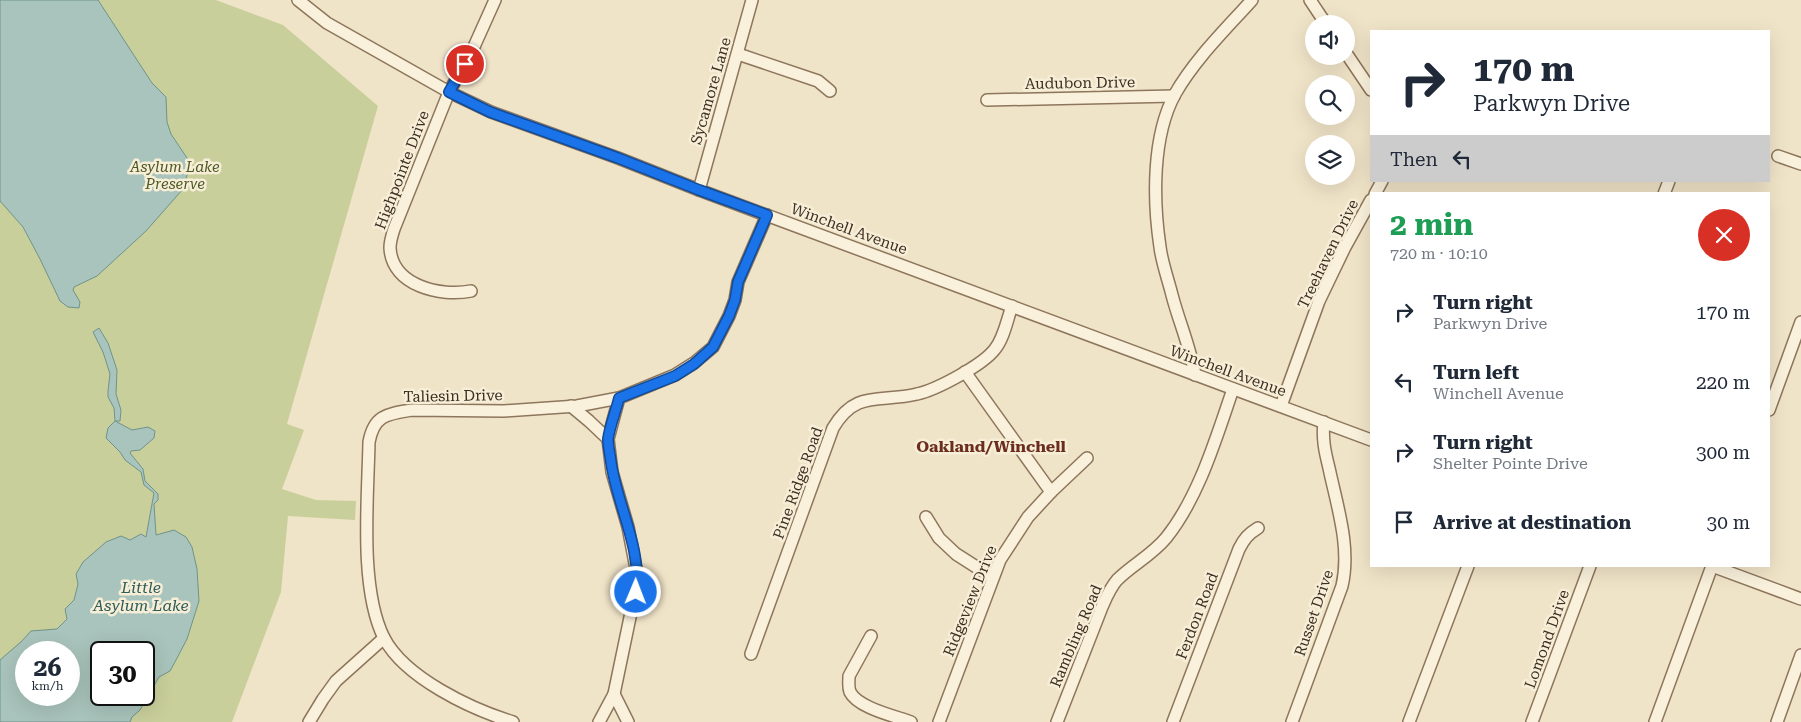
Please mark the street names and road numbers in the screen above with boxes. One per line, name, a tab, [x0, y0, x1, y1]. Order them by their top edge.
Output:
street label: Sycamore Lane	[687, 35, 735, 147]
street label: Audubon Drive	[1025, 73, 1135, 93]
street label: Highpointe Drive	[371, 108, 433, 232]
street label: Treehaven Drive	[1294, 197, 1362, 311]
street label: Winchell Avenue	[788, 200, 910, 258]
street label: Winchell Avenue	[1167, 342, 1289, 400]
street label: Taliesin Drive	[403, 386, 503, 406]
street label: Pine Ridge Road	[769, 424, 827, 542]
street label: Ridgeview Drive	[940, 543, 1000, 659]
street label: Russet Drive	[1291, 567, 1337, 659]
street label: Ferdon Road	[1172, 570, 1222, 662]
street label: Rambling Road	[1046, 582, 1106, 690]
street label: Lomond Drive	[1521, 587, 1573, 691]

